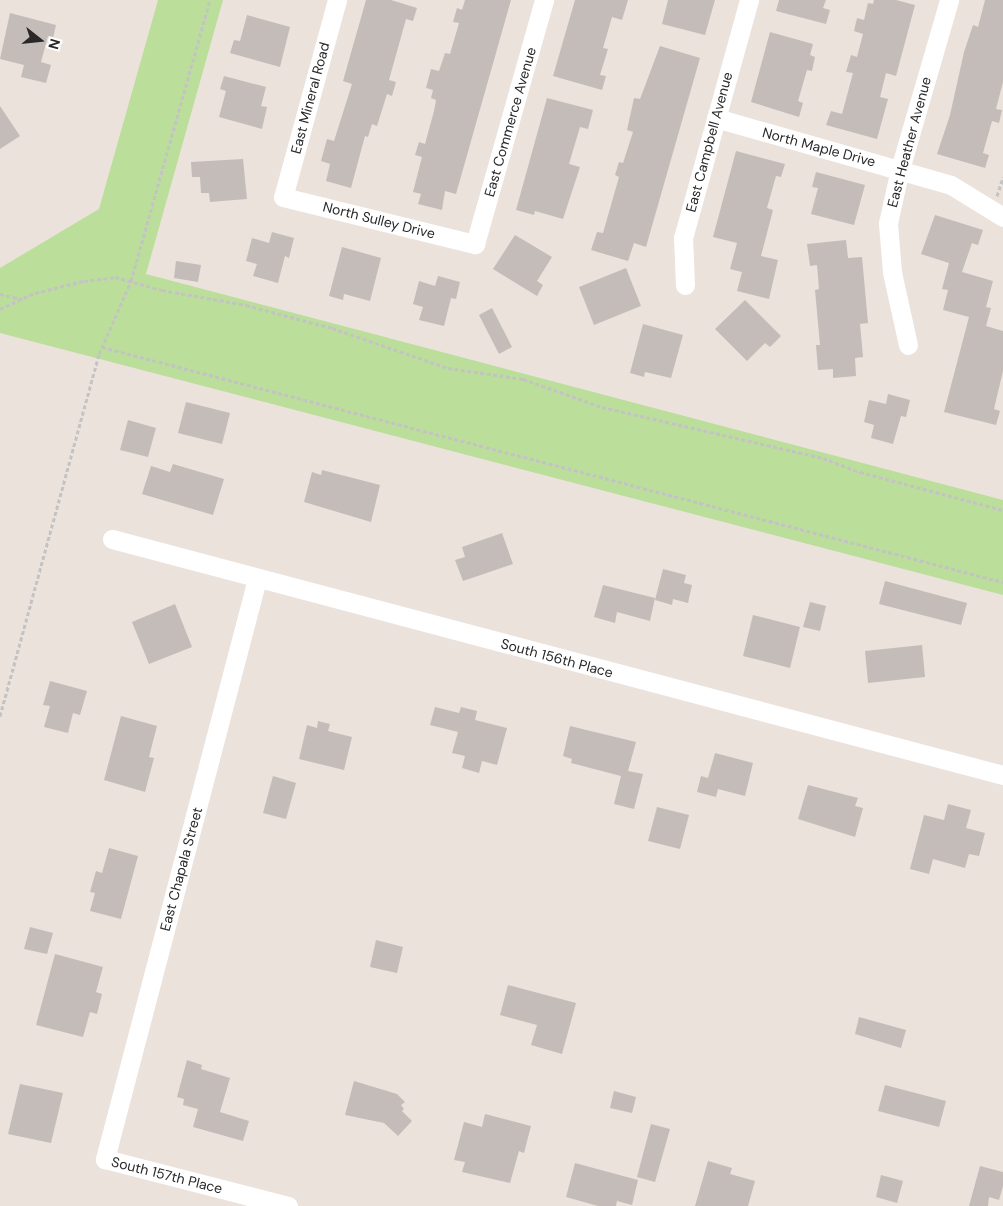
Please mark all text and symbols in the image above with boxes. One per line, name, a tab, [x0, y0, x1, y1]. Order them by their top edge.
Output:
north arrow	[15, 15, 65, 65]
text: N	[44, 37, 64, 52]
street label: East Mineral Road	[287, 40, 333, 156]
street label: East Commerce Avenue	[481, 45, 539, 199]
street label: East Campbell Avenue	[682, 70, 736, 214]
street label: East Heather Avenue	[884, 75, 934, 209]
street label: North Maple Drive	[761, 124, 877, 170]
street label: North Sulley Drive	[321, 198, 437, 242]
street label: South 156th Place	[499, 635, 615, 681]
street label: East Chapala Street	[156, 805, 206, 933]
street label: South 157th Place	[110, 1153, 224, 1197]

